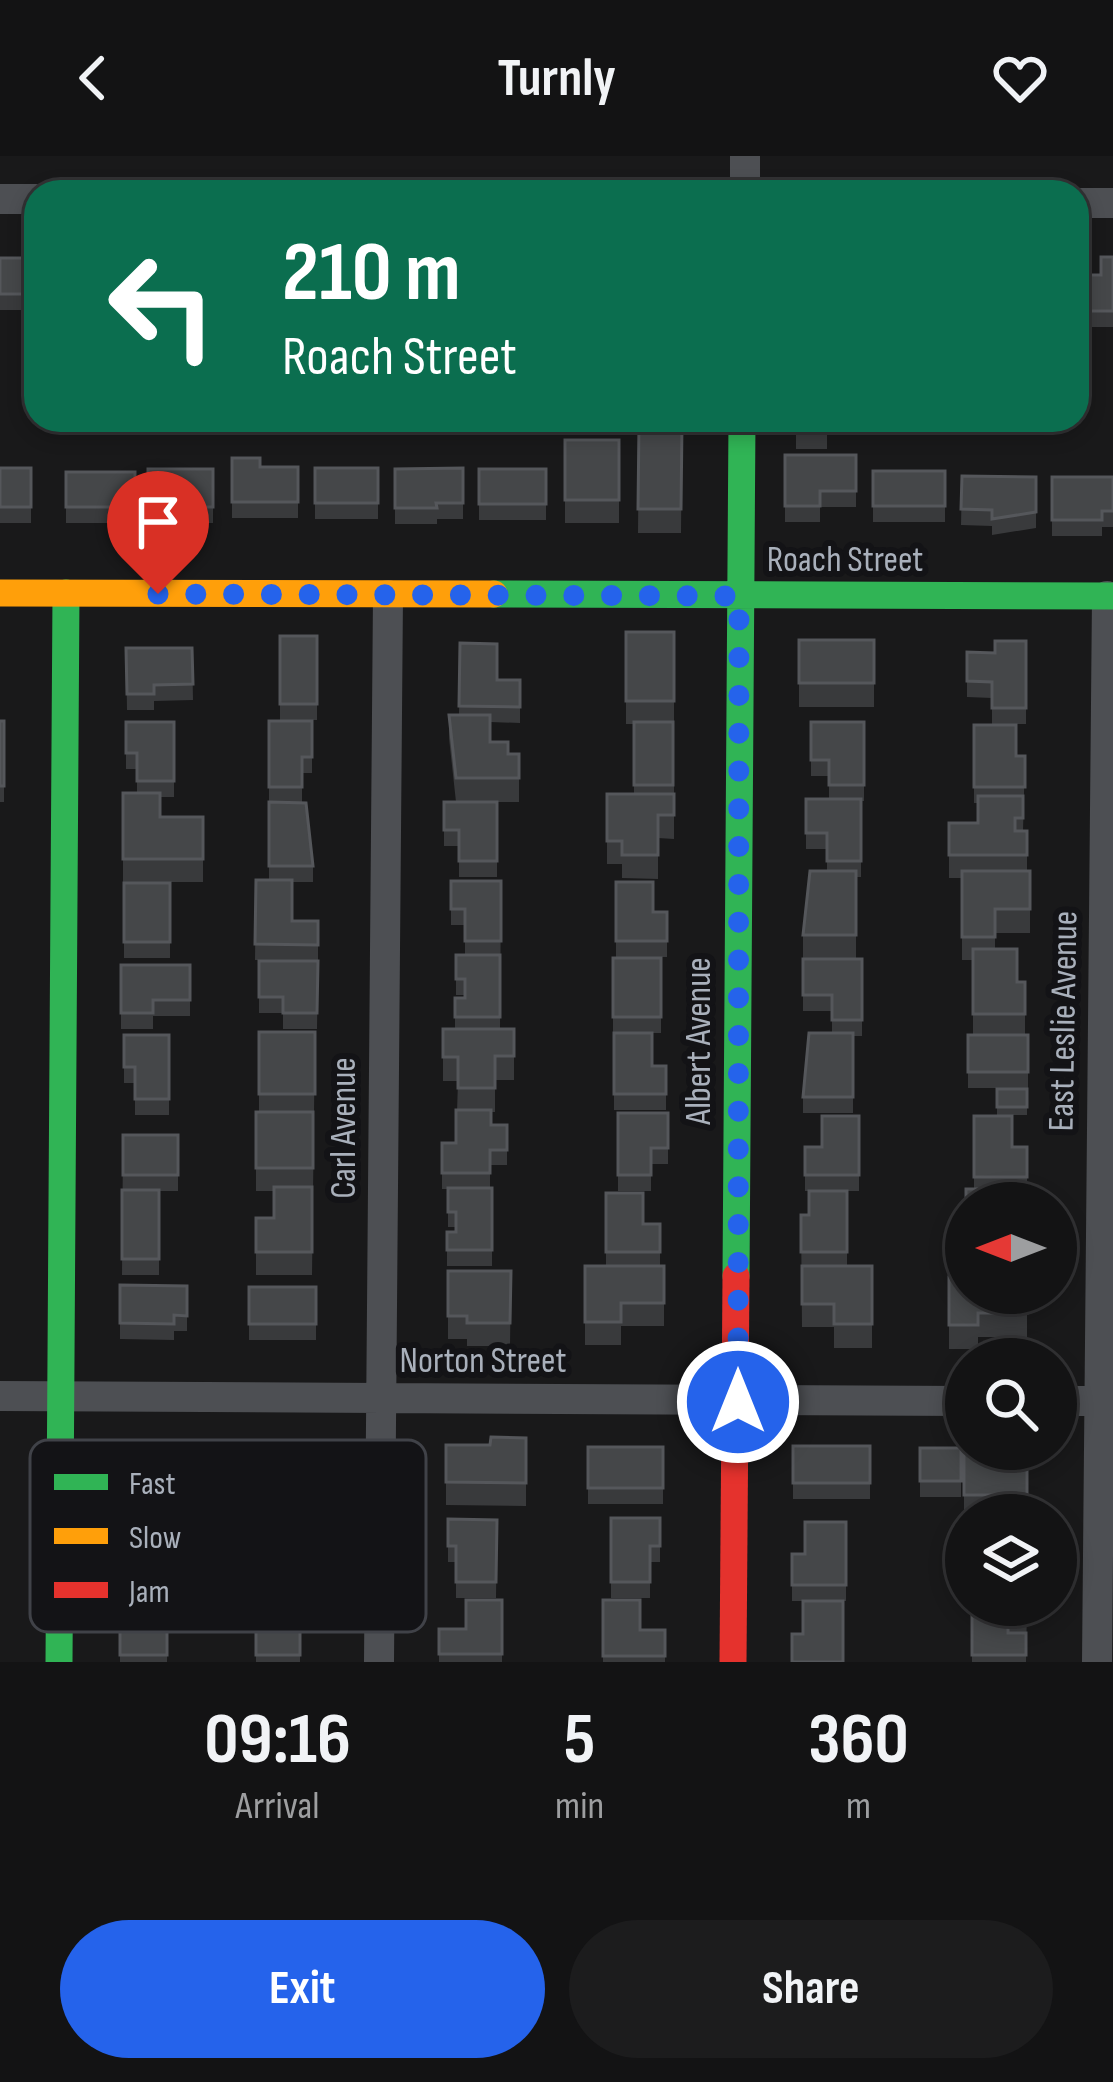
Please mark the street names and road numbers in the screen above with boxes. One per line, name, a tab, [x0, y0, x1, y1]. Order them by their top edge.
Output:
street label: Roach Street	[767, 539, 923, 582]
street label: East Leslie Avenue	[1041, 910, 1087, 1132]
street label: Albert Avenue	[678, 957, 721, 1126]
street label: Carl Avenue	[323, 1057, 366, 1199]
street label: Norton Street	[400, 1340, 566, 1383]

